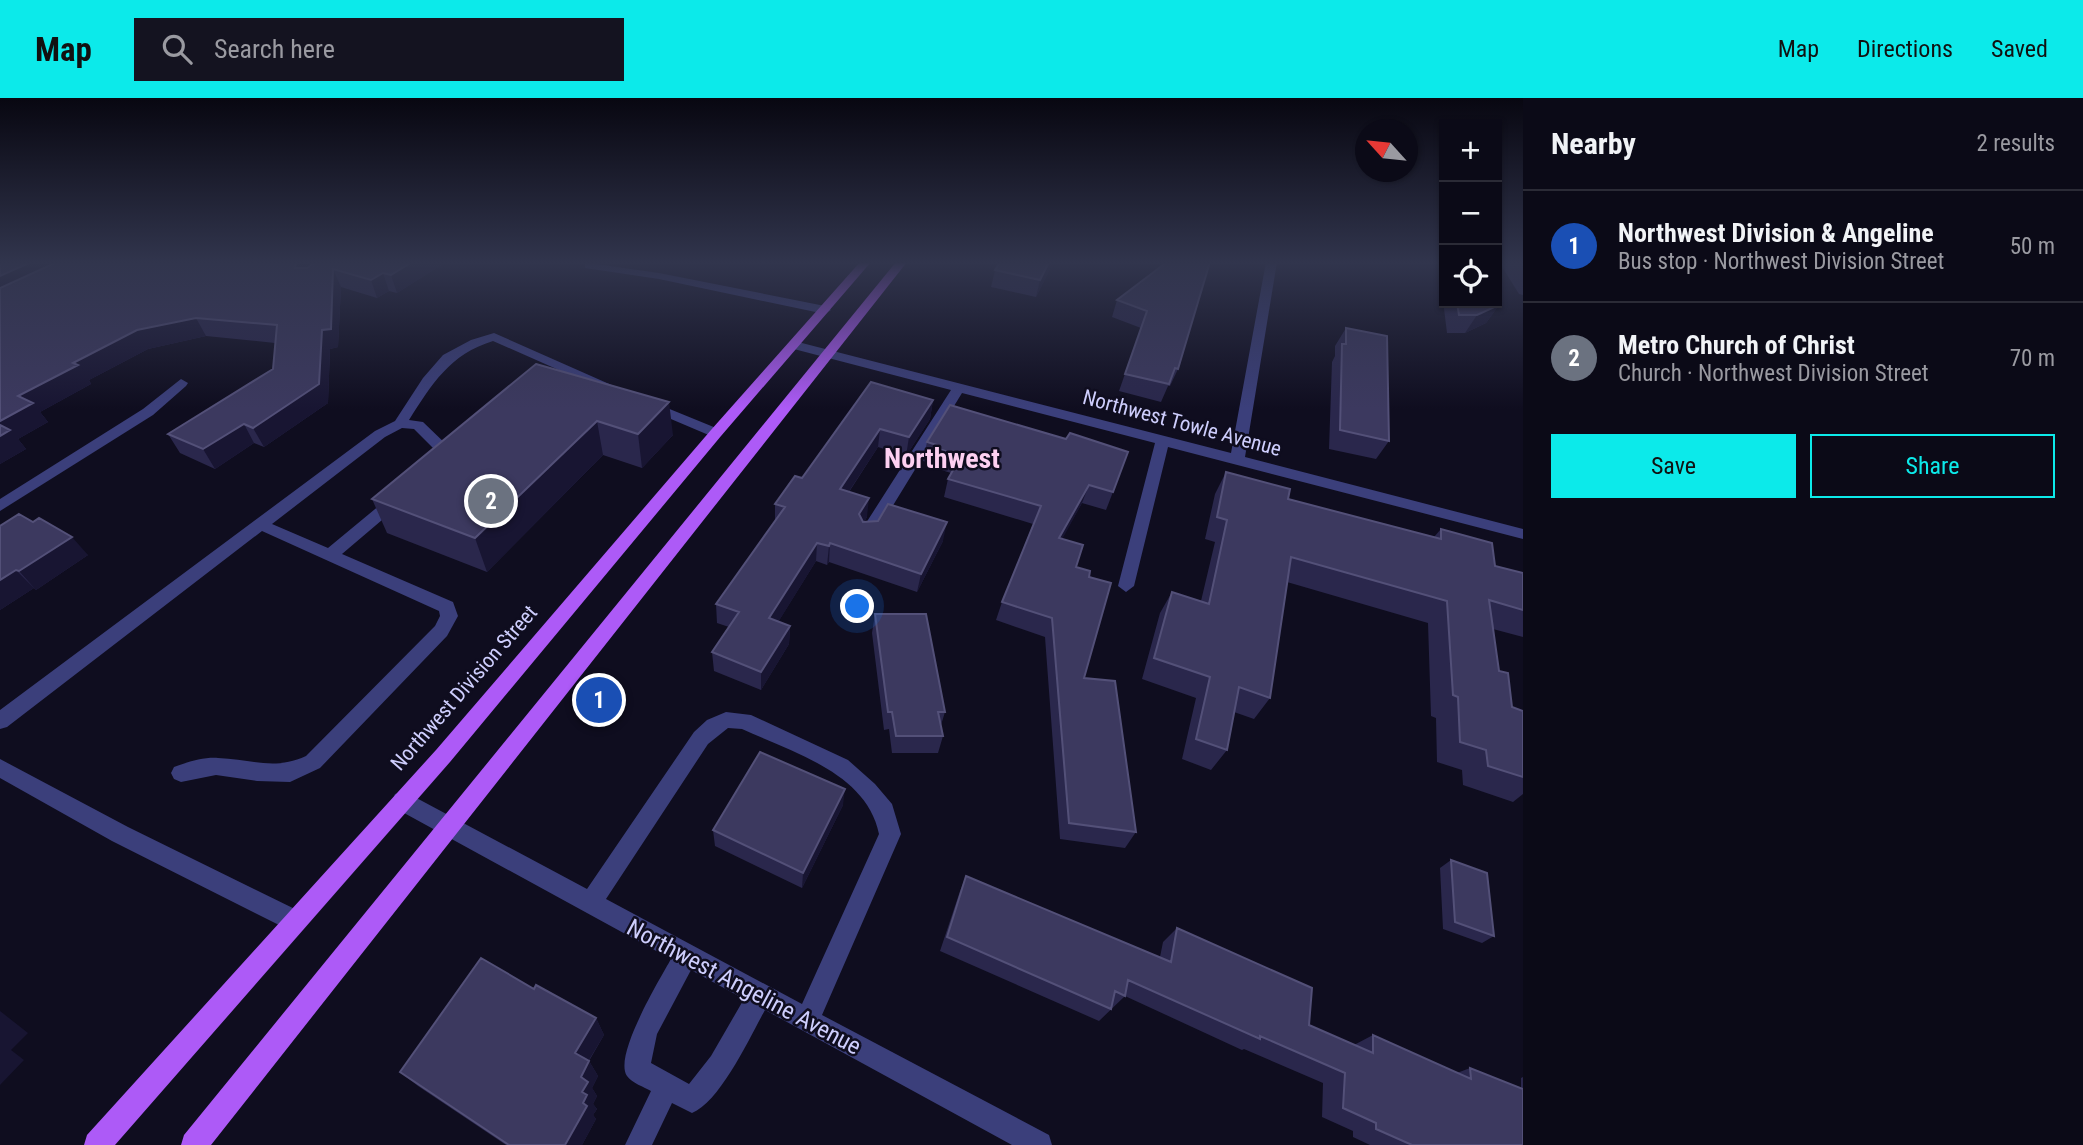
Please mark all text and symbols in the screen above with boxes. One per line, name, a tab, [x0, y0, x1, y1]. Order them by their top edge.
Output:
search box	[134, 18, 624, 81]
text: Map	[35, 30, 92, 69]
icon: search	[158, 30, 196, 68]
text: Search here	[214, 34, 335, 64]
text: Map	[1778, 35, 1819, 63]
text: Directions	[1857, 35, 1953, 63]
text: Saved	[1991, 35, 2048, 63]
north arrow	[1355, 119, 1418, 182]
map controls	[1439, 119, 1502, 308]
button: +	[1439, 119, 1502, 182]
text: Nearby	[1551, 126, 1636, 161]
text: 2 results	[1977, 130, 2055, 157]
button: −	[1439, 182, 1502, 245]
text: Northwest Division & Angeline	[1618, 218, 1934, 248]
text: 1	[1568, 233, 1580, 260]
text: 50 m	[2010, 233, 2055, 260]
button: locate	[1439, 245, 1502, 308]
text: Bus stop · Northwest Division Street	[1618, 248, 1944, 275]
text: Metro Church of Christ	[1618, 330, 1855, 360]
text: 2	[1568, 345, 1580, 372]
text: 70 m	[2010, 345, 2055, 372]
text: Church · Northwest Division Street	[1618, 360, 1929, 387]
street label: Northwest Towle Avenue	[1080, 385, 1284, 461]
button: Save	[1551, 434, 1796, 498]
button: Share	[1810, 434, 2055, 498]
district label: Northwest	[884, 442, 1000, 475]
pin: 2	[468, 475, 514, 527]
your location	[840, 589, 874, 623]
street label: Northwest Division Street	[386, 601, 542, 775]
pin: 1	[576, 674, 622, 726]
street label: Northwest Angeline Avenue	[622, 913, 866, 1061]

